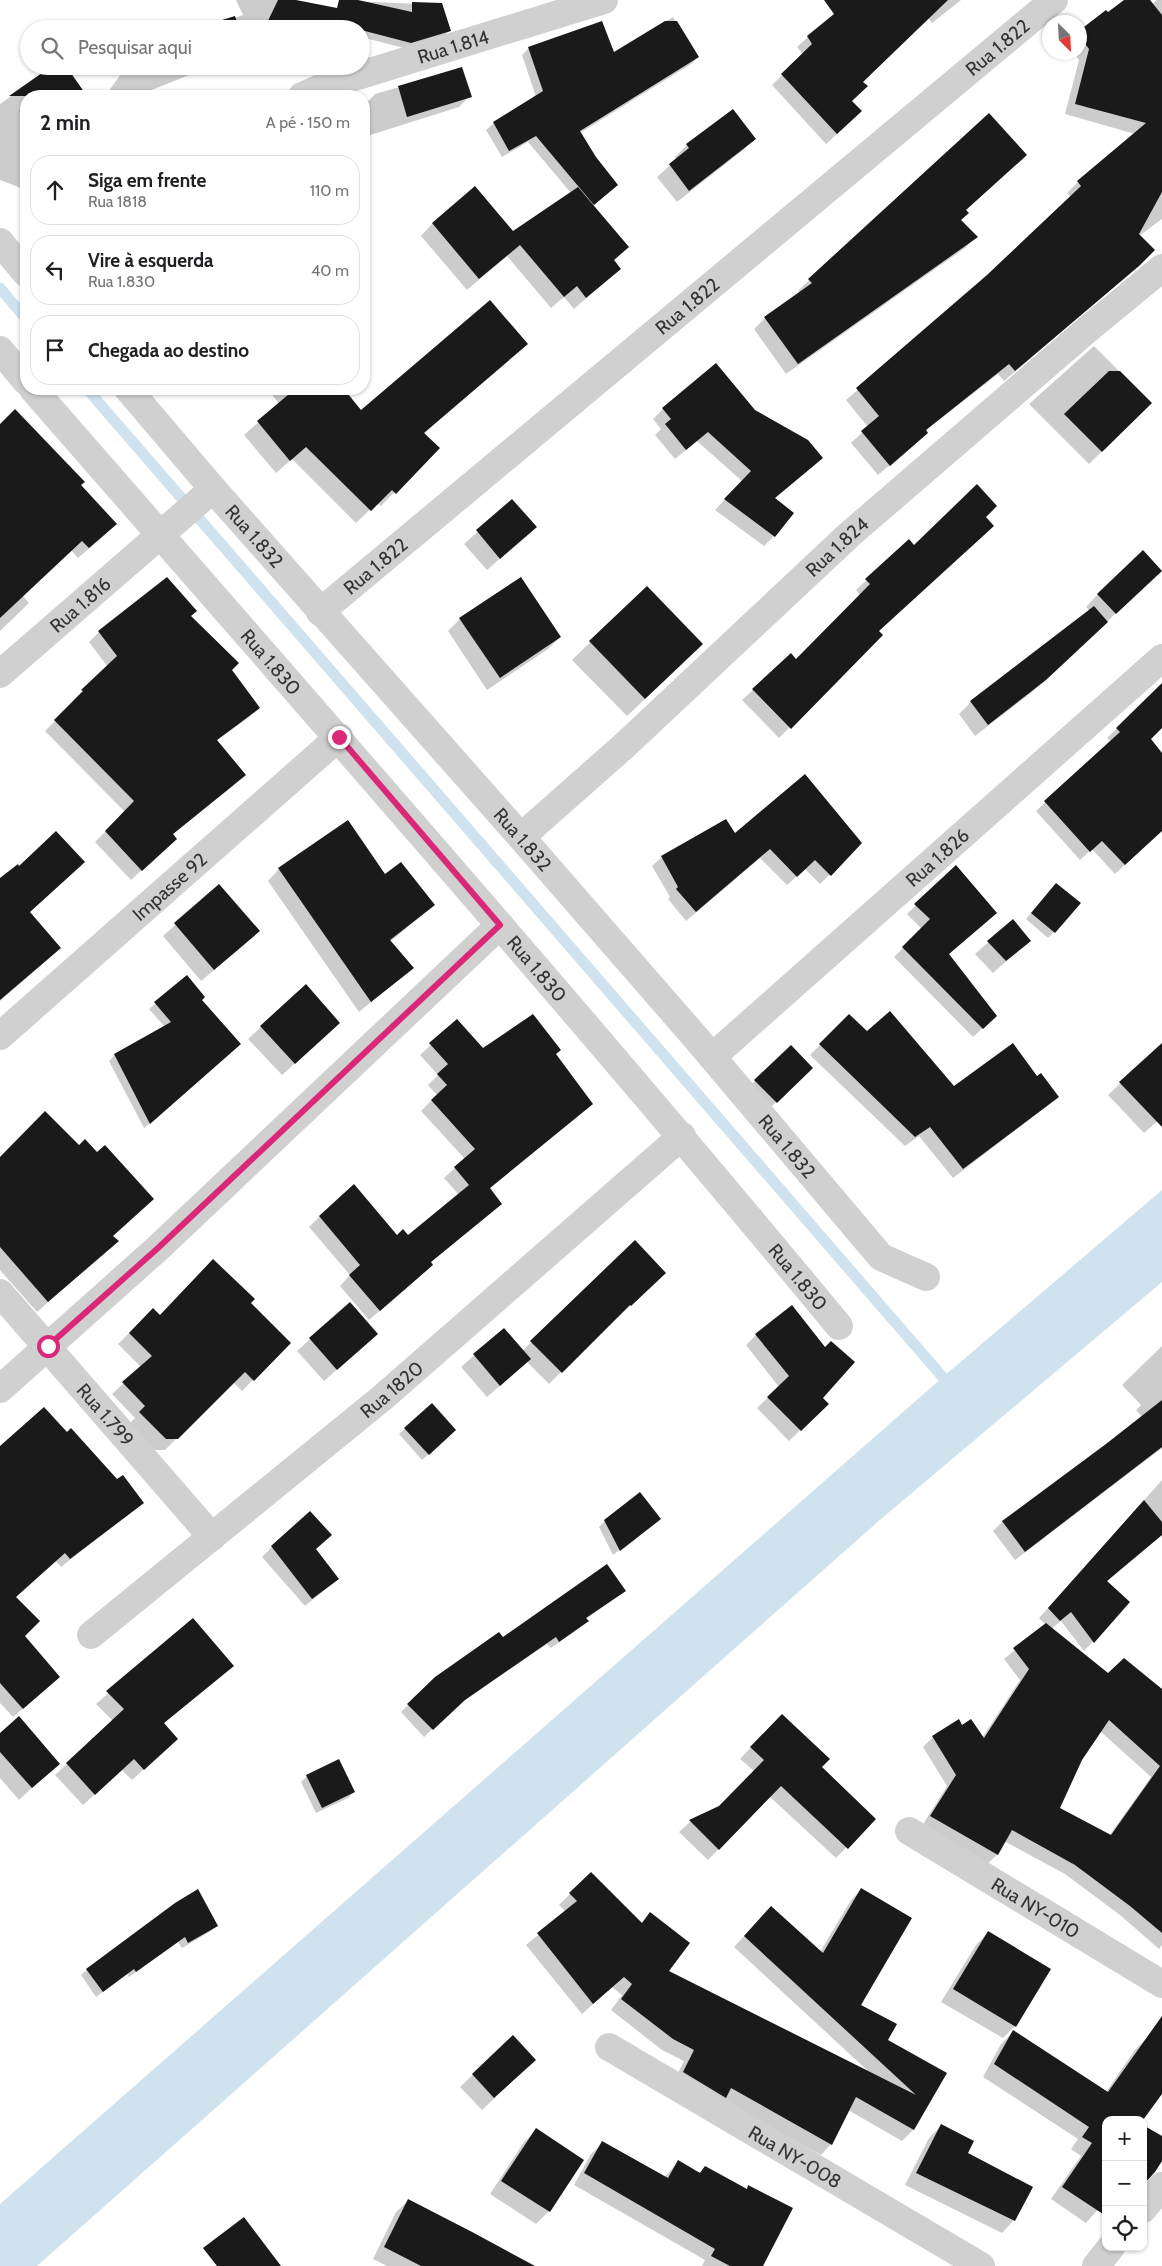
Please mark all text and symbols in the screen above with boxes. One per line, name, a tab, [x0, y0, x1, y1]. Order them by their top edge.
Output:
street label: Rua 1.822	[961, 14, 1034, 80]
north arrow	[1042, 15, 1087, 60]
search box	[20, 20, 370, 75]
street label: Rua 1.814	[414, 25, 491, 68]
icon: search	[38, 34, 66, 62]
text: Pesquisar aqui	[78, 36, 192, 59]
text: 2 min	[40, 110, 91, 135]
text: A pé · 150 m	[266, 113, 350, 132]
text: Siga em frente	[88, 169, 206, 192]
icon: ahead	[41, 176, 69, 204]
text: 110 m	[310, 181, 349, 200]
text: Rua 1818	[88, 192, 147, 211]
text: Vire à esquerda	[88, 249, 214, 272]
icon: left	[41, 256, 69, 284]
text: 40 m	[311, 261, 349, 280]
text: Rua 1.830	[88, 272, 155, 291]
street label: Rua 1.822	[650, 273, 724, 339]
icon: arrive	[41, 336, 69, 364]
text: Chegada ao destino	[88, 339, 249, 362]
street label: Rua 1.832	[221, 500, 289, 572]
street label: Rua 1.824	[801, 512, 873, 581]
street label: Rua 1.822	[339, 533, 412, 599]
street label: Rua 1.816	[45, 572, 115, 637]
street label: Rua 1.830	[236, 624, 306, 699]
route end	[328, 726, 351, 749]
street label: Rua 1.832	[489, 803, 557, 876]
street label: Rua 1.826	[901, 823, 974, 891]
street label: Impasse 92	[128, 848, 211, 925]
street label: Rua 1.830	[502, 931, 572, 1006]
street label: Rua 1.832	[754, 1109, 821, 1183]
street label: Rua 1.830	[764, 1239, 832, 1315]
route start	[37, 1335, 60, 1358]
street label: Rua 1820	[355, 1356, 428, 1423]
street label: Rua 1.799	[72, 1378, 139, 1451]
street label: Rua NY-010	[987, 1872, 1084, 1943]
map controls	[1102, 2116, 1147, 2251]
button: +	[1102, 2116, 1147, 2161]
street label: Rua NY-008	[744, 2120, 846, 2193]
button: −	[1102, 2161, 1147, 2206]
button: locate	[1102, 2206, 1147, 2251]

